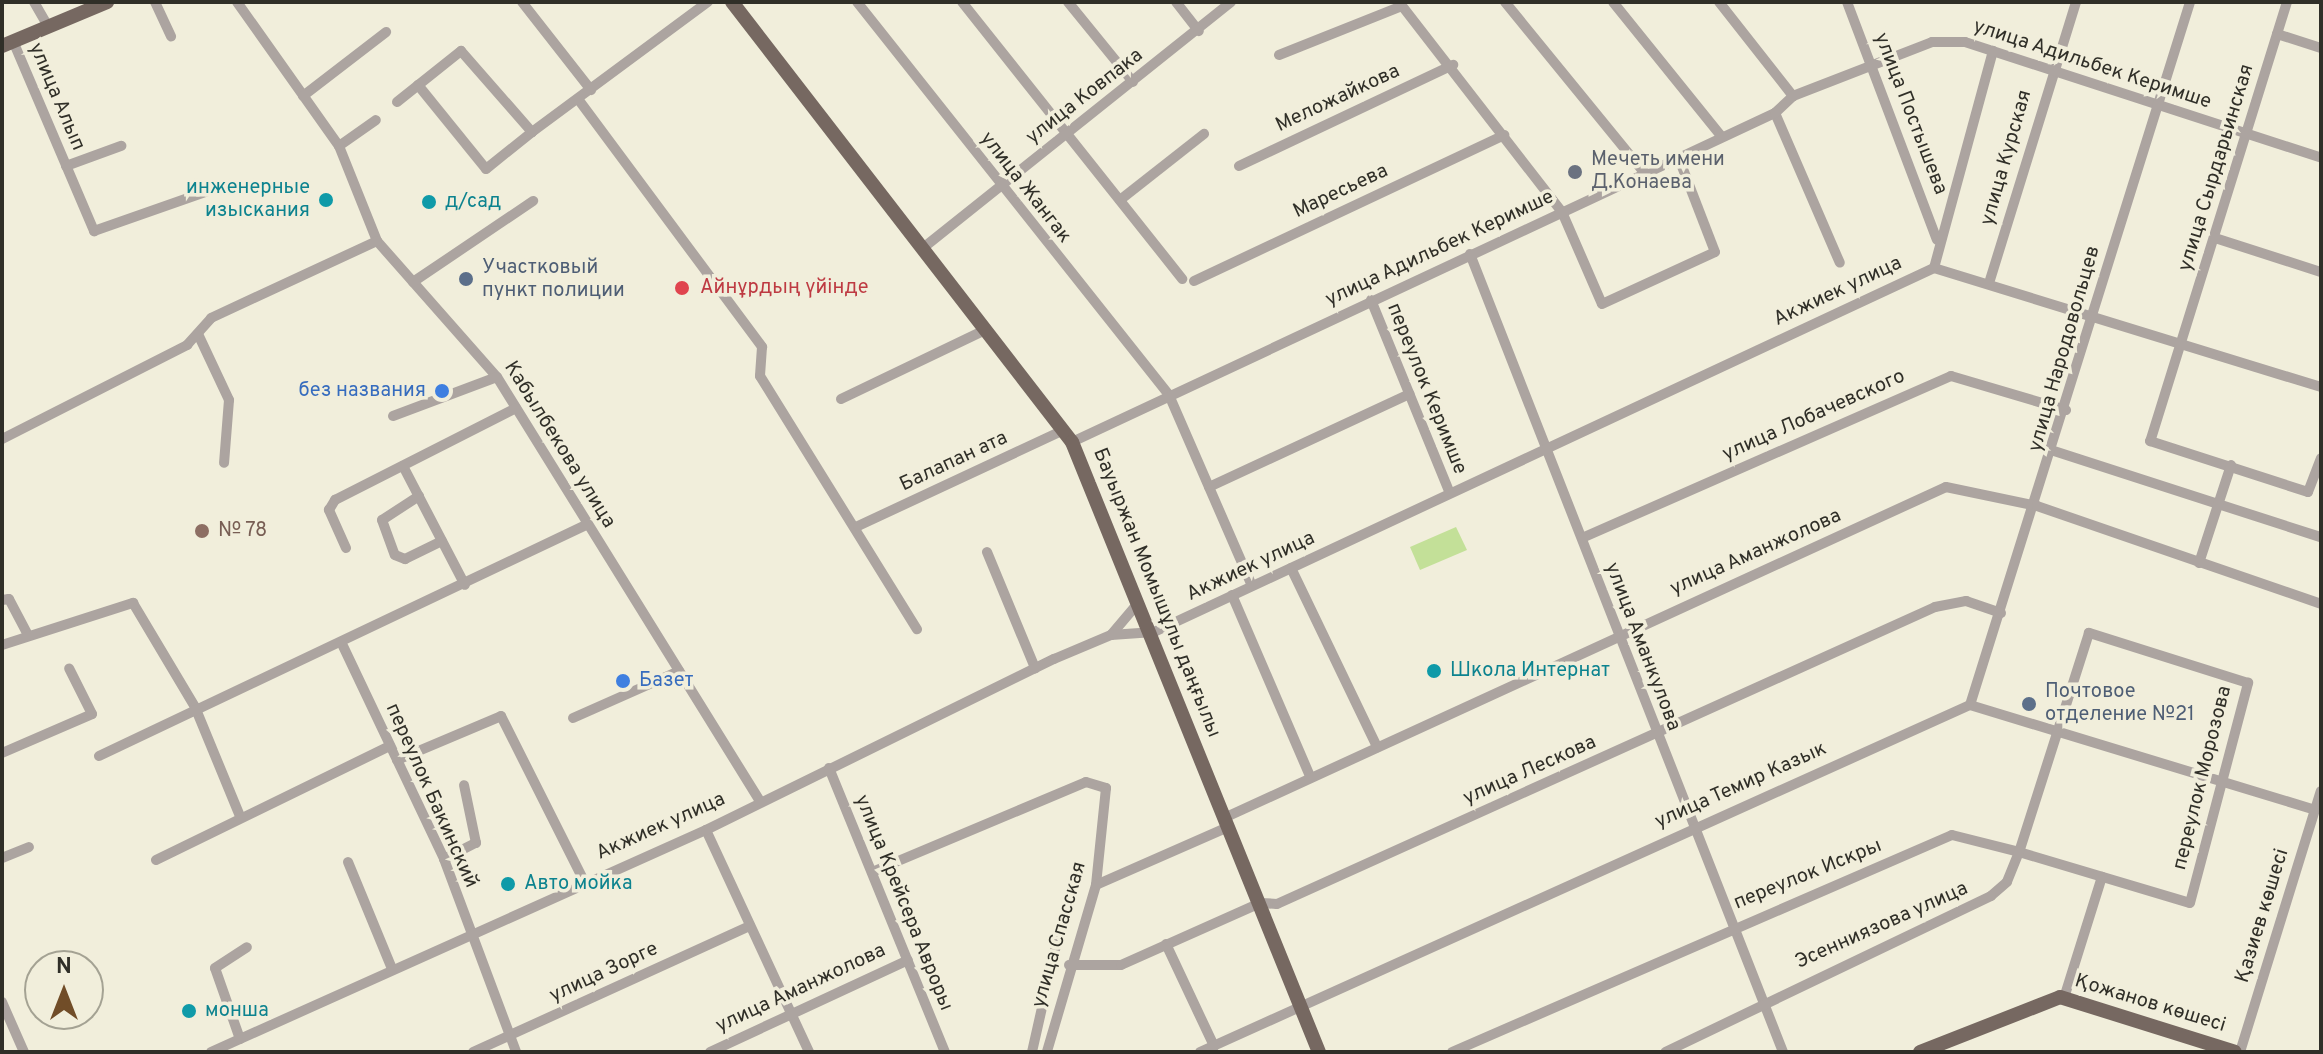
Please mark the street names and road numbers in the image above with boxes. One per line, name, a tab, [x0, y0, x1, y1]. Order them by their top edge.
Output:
street label: улица Адильбек Керимше	[1969, 15, 2215, 115]
street label: улица Постышева	[1868, 30, 1952, 198]
street label: улица Алып	[22, 39, 90, 155]
street label: улица Ковпака	[1022, 44, 1148, 150]
street label: Меложайкова	[1272, 60, 1404, 138]
street label: улица Сырдарьинская	[2174, 62, 2260, 274]
street label: улица Курская	[1976, 87, 2038, 229]
street label: улица Жангак	[974, 128, 1076, 248]
street label: Маресьева	[1290, 160, 1392, 224]
street label: улица Адильбек Керимше	[1322, 185, 1558, 313]
street label: улица Народовольцев	[2024, 243, 2106, 455]
street label: Акжиек улица	[1770, 252, 1906, 332]
street label: переулок Керимше	[1381, 300, 1471, 478]
street label: Кабылбекова улица	[498, 357, 620, 533]
street label: улица Лобачевского	[1719, 365, 1909, 467]
street label: Балапан ата	[896, 427, 1012, 497]
street label: Бауыржан Момышұлы даңғылы	[1087, 445, 1225, 741]
street label: улица Аманжолова	[1666, 504, 1846, 602]
street label: Акжиек улица	[1183, 527, 1319, 607]
street label: улица Аманкулова	[1599, 559, 1685, 735]
street label: переулок Морозова	[2169, 684, 2237, 872]
street label: переулок Бакинский	[380, 700, 482, 892]
street label: улица Лескова	[1460, 731, 1600, 811]
street label: улица Темир Казык	[1651, 737, 1831, 835]
street label: Акжиек улица	[593, 788, 729, 866]
street label: улица Крейсера Авроры	[848, 791, 958, 1015]
street label: переулок Искры	[1730, 834, 1886, 916]
street label: Қазиев көшесі	[2231, 846, 2295, 986]
street label: улица Спасская	[1028, 859, 1092, 1011]
street label: Эсенниязова улица	[1792, 877, 1972, 975]
street label: улица Зорге	[546, 937, 662, 1009]
street label: улица Аманжолова	[712, 939, 890, 1039]
street label: Қожанов көшесі	[2072, 970, 2228, 1038]

